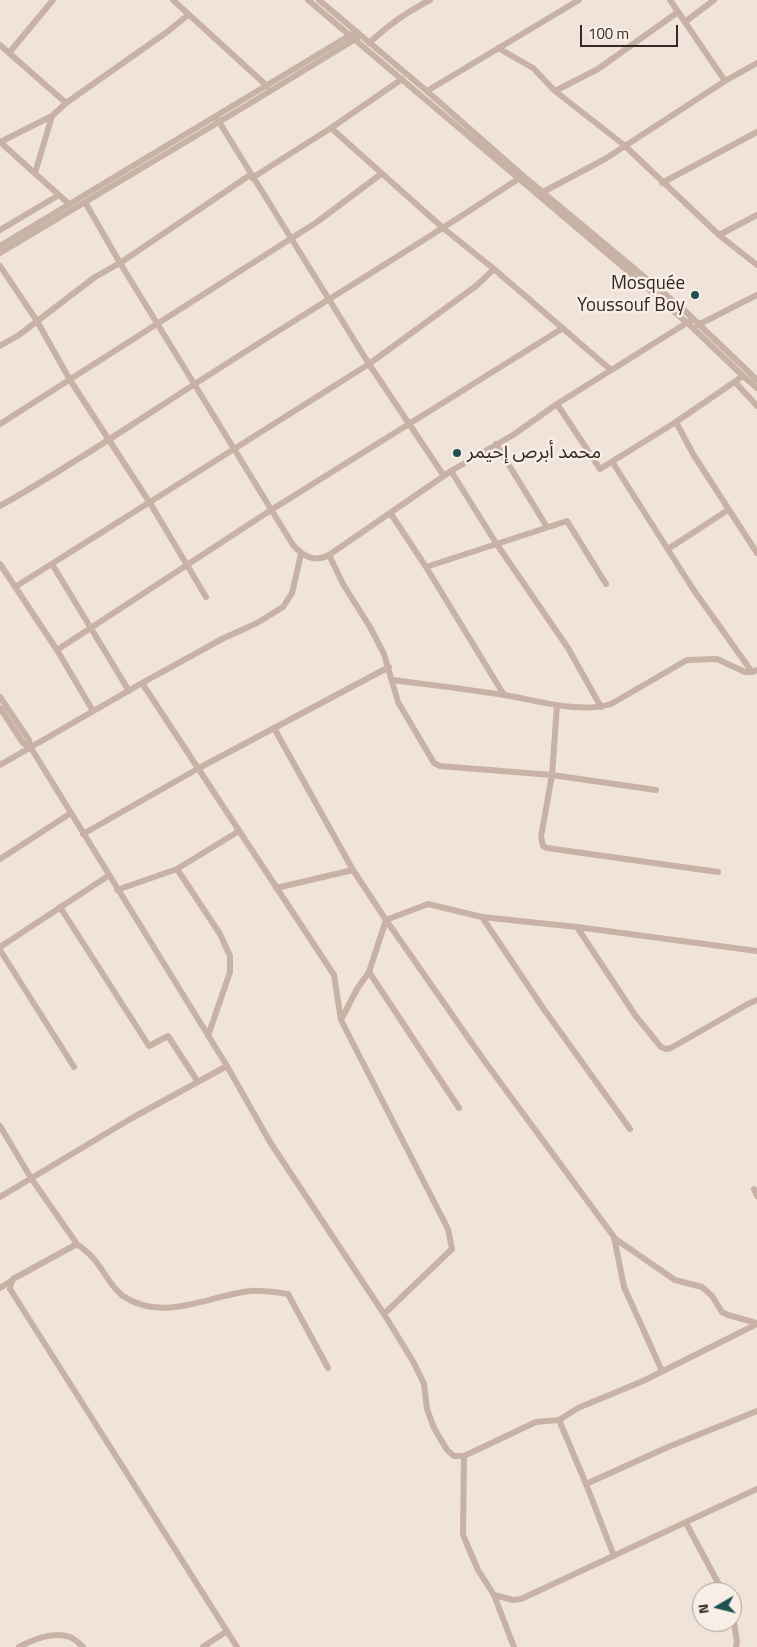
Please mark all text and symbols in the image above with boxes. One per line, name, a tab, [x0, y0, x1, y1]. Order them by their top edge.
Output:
scale bar	[582, 15, 680, 47]
text: 100 m	[588, 22, 629, 45]
place label: Mosquée Youssouf Boy	[577, 273, 685, 317]
marker: Mosquée Youssouf Boy	[689, 289, 701, 301]
place label: محمد أبرص إحيمر	[467, 442, 601, 464]
marker: محمد أبرص إحيمر	[451, 447, 463, 459]
north arrow	[692, 1582, 742, 1632]
text: N	[692, 1603, 714, 1615]

